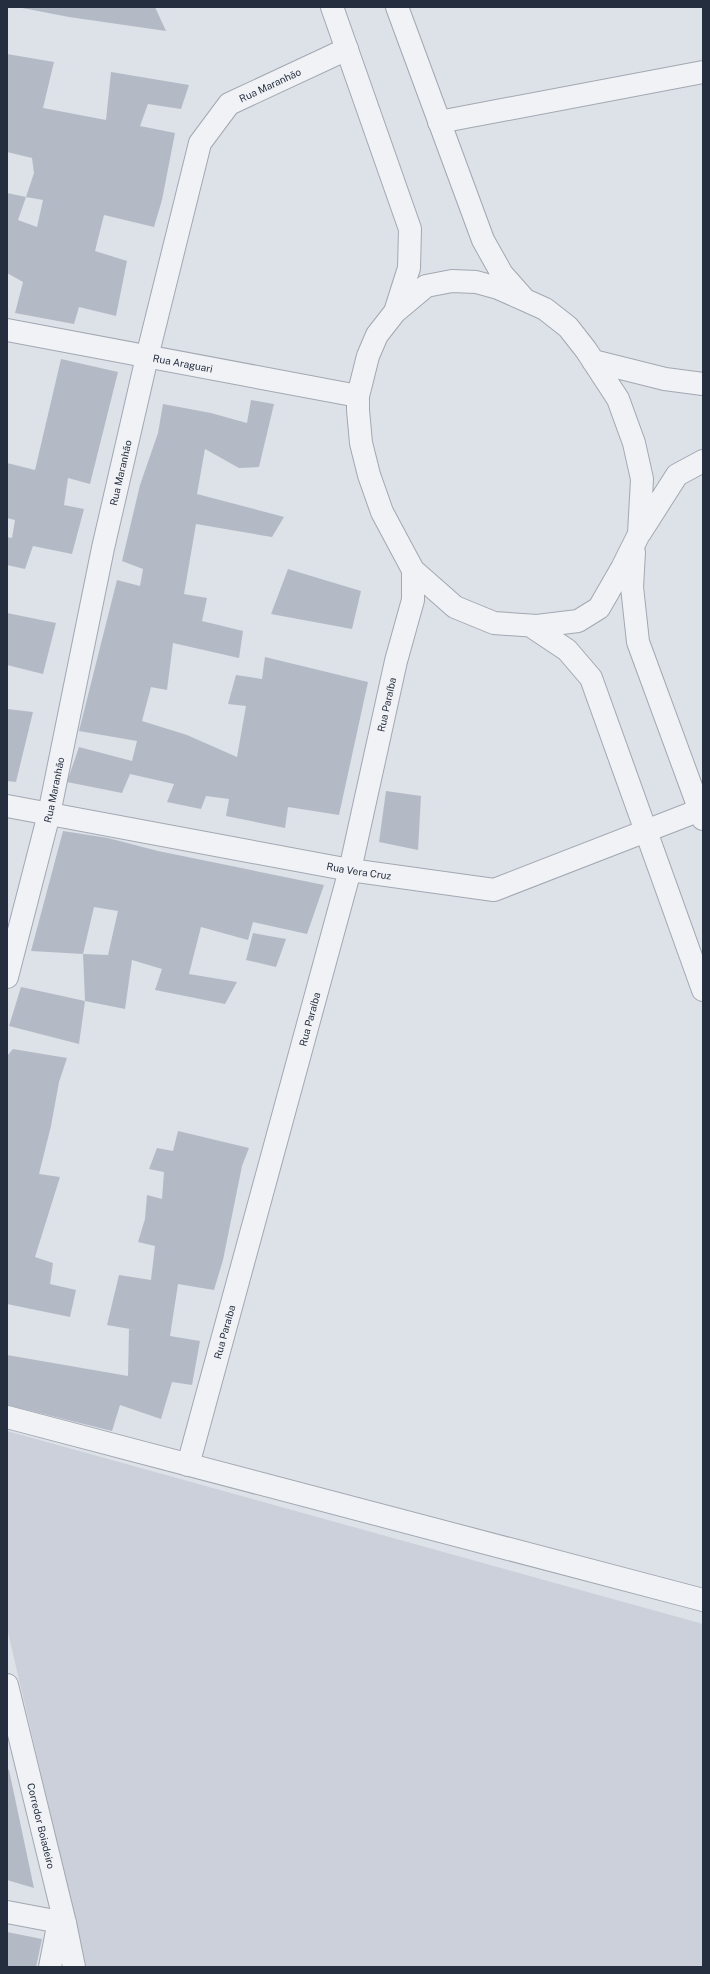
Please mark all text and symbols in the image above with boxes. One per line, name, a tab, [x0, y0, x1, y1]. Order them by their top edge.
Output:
street label: Rua Maranhão	[237, 65, 303, 104]
street label: Rua Araguari	[152, 352, 214, 375]
street label: Rua Maranhão	[107, 438, 134, 507]
street label: Rua Paraíba	[375, 676, 398, 733]
street label: Rua Maranhão	[41, 756, 67, 824]
street label: Rua Vera Cruz	[326, 860, 392, 882]
street label: Rua Paraíba	[296, 991, 322, 1048]
street label: Rua Paraíba	[211, 1304, 237, 1360]
street label: Corredor Boiadeiro	[25, 1782, 58, 1870]

